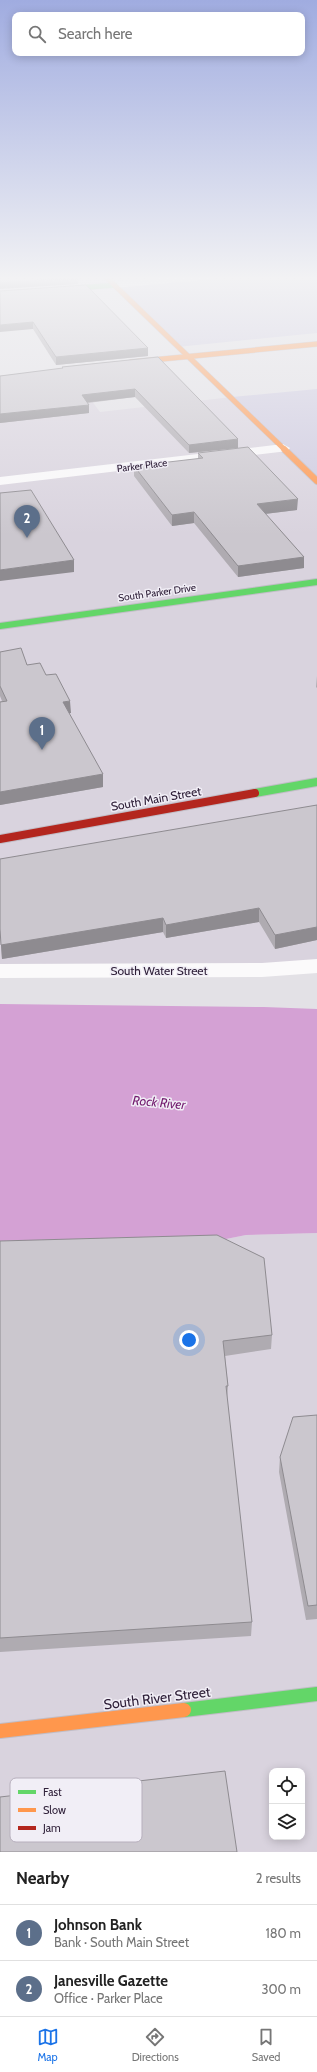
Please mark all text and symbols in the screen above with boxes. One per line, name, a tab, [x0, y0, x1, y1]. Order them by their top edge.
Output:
search box	[12, 12, 305, 56]
icon: search	[26, 23, 48, 45]
text: Search here	[58, 25, 133, 43]
street label: Parker Place	[116, 456, 168, 475]
pin: 2	[14, 505, 40, 538]
street label: South Parker Drive	[117, 581, 197, 604]
pin: 1	[29, 717, 55, 750]
street label: South Main Street	[110, 783, 202, 814]
street label: South Water Street	[110, 963, 208, 978]
water label: Rock River	[132, 1092, 187, 1112]
your location	[179, 1330, 199, 1350]
street label: South River Street	[103, 1682, 212, 1713]
map controls	[269, 1768, 305, 1840]
button: locate	[269, 1768, 305, 1804]
legend	[10, 1778, 142, 1842]
text: Fast	[43, 1785, 62, 1799]
text: Slow	[43, 1803, 66, 1817]
button: layers	[269, 1804, 305, 1840]
text: Jam	[42, 1821, 61, 1835]
text: Nearby	[16, 1868, 69, 1888]
text: 2 results	[256, 1870, 301, 1886]
text: Johnson Bank	[54, 1916, 142, 1934]
text: 1	[27, 1925, 31, 1941]
text: 180 m	[265, 1925, 301, 1941]
text: Bank · South Main Street	[54, 1934, 189, 1950]
text: Janesville Gazette	[54, 1972, 168, 1990]
text: 2	[26, 1981, 32, 1997]
text: 300 m	[261, 1981, 301, 1997]
text: Office · Parker Place	[54, 1990, 163, 2006]
tab: Map	[37, 2026, 59, 2064]
tab: Directions	[132, 2026, 179, 2064]
tab: Saved	[252, 2026, 280, 2064]

